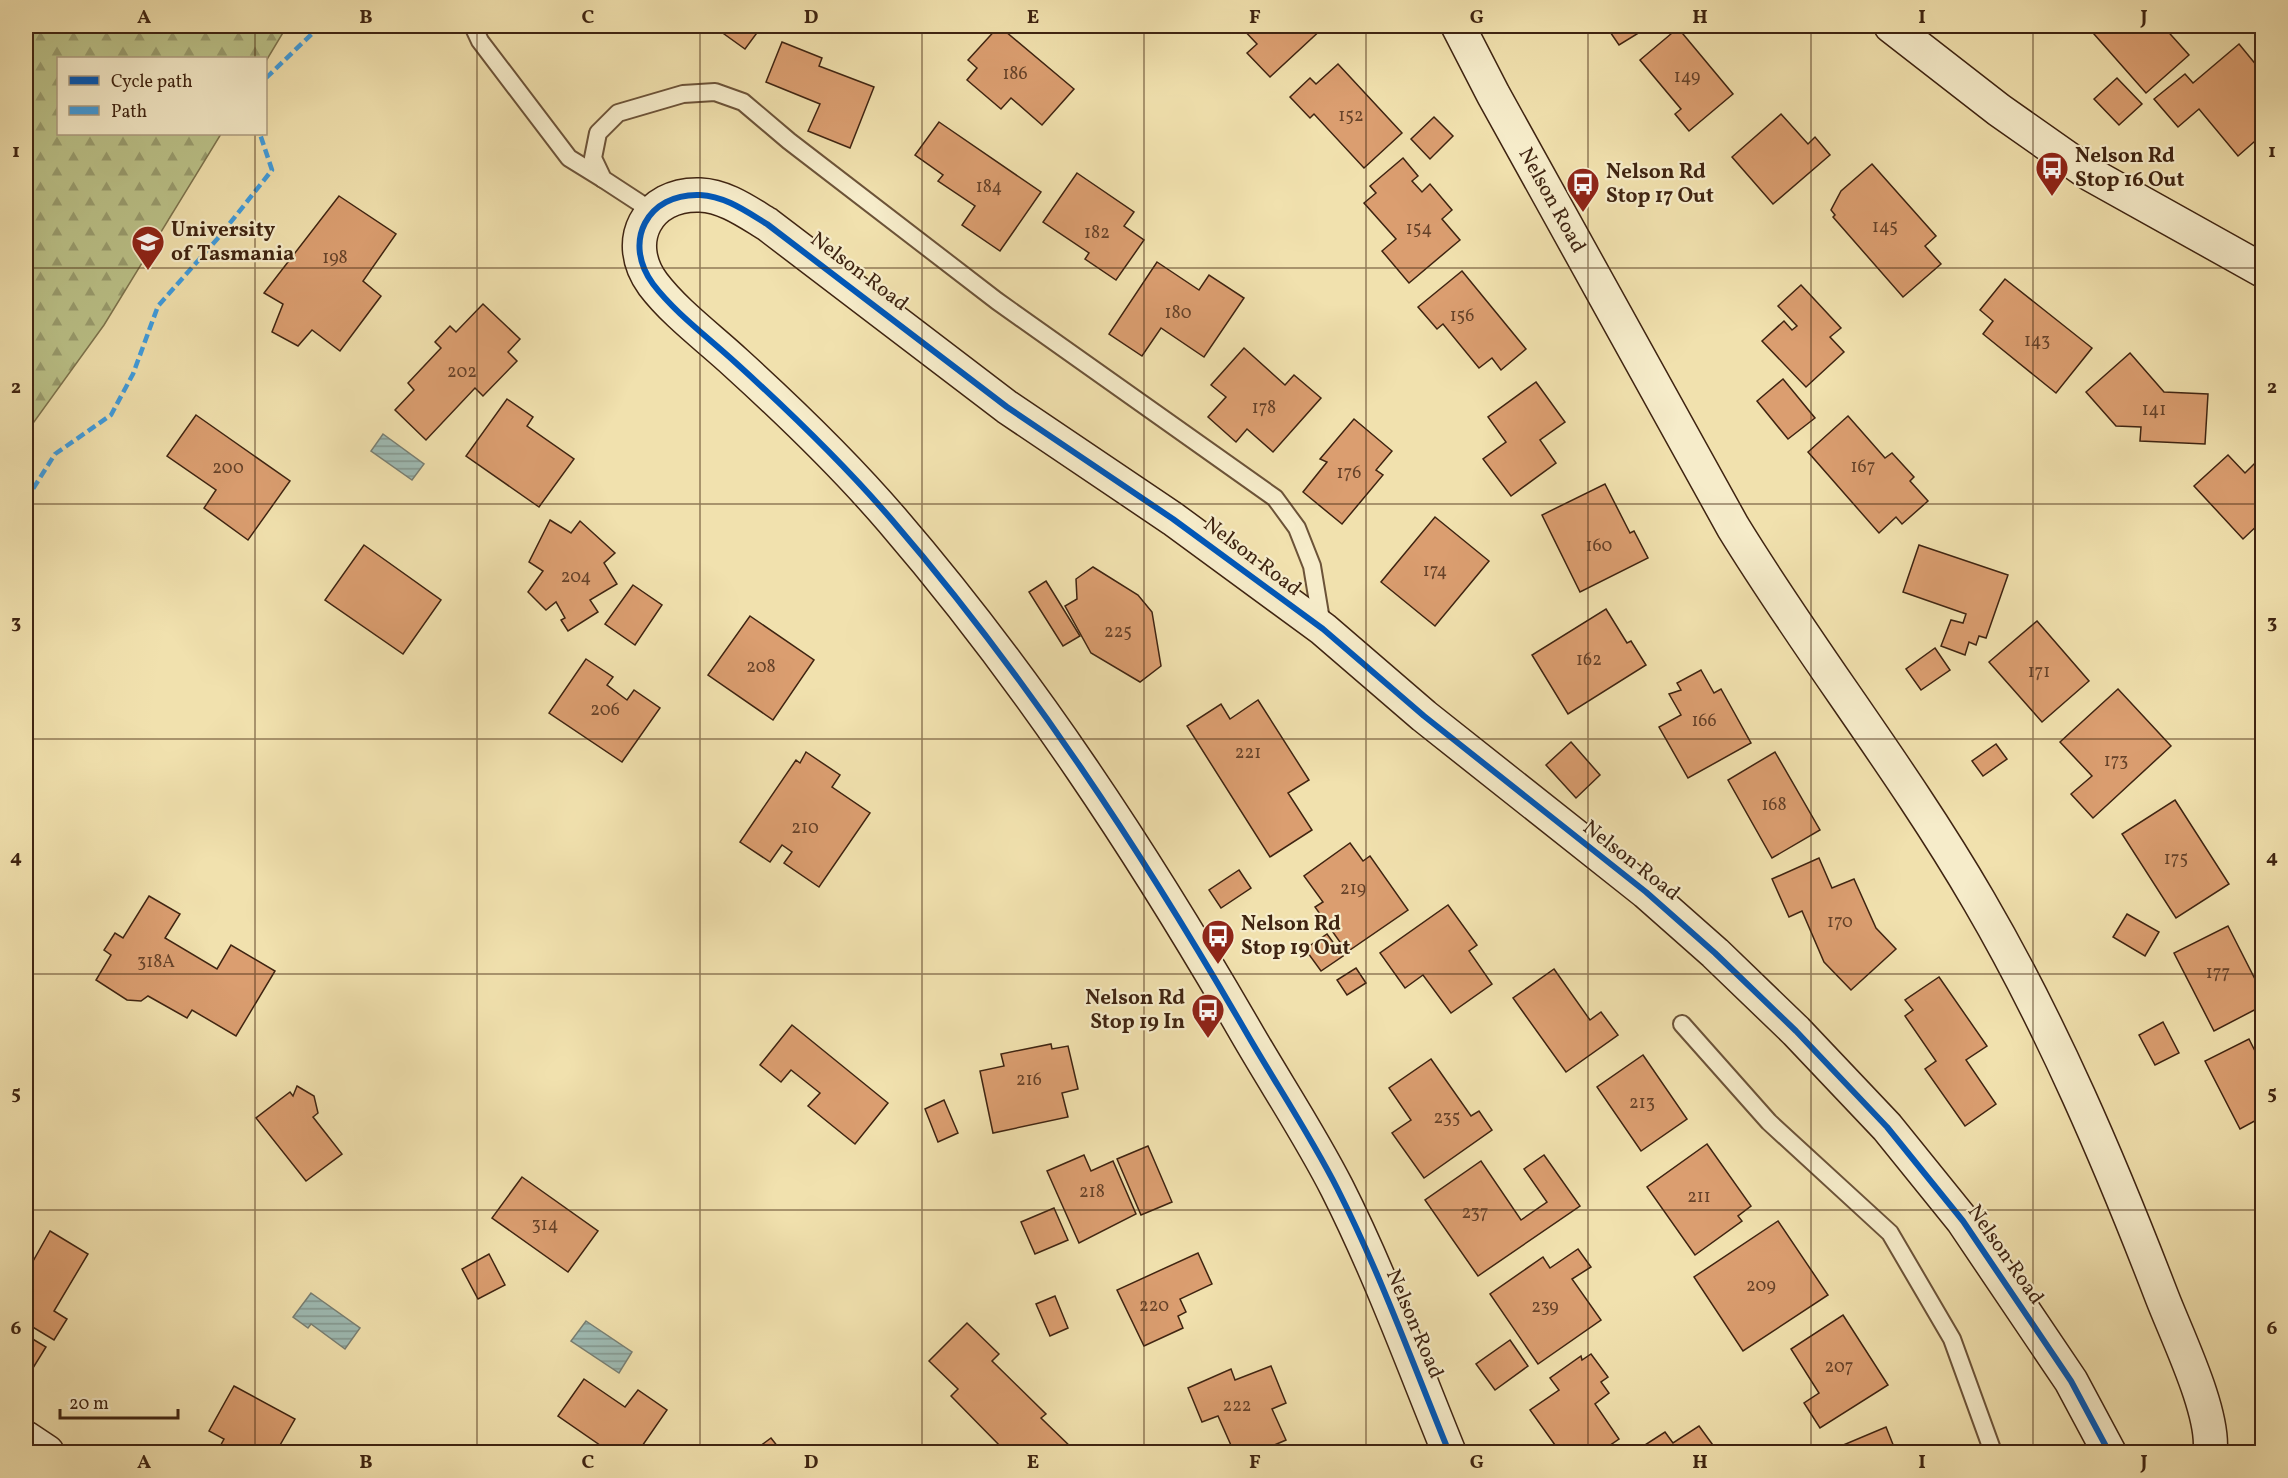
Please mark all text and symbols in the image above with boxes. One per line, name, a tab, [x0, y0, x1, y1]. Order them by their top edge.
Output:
text: A	[137, 4, 151, 32]
text: B	[359, 4, 373, 32]
text: C	[582, 4, 595, 32]
text: D	[804, 4, 818, 32]
text: E	[1027, 4, 1039, 32]
text: F	[1249, 4, 1261, 32]
text: G	[1470, 4, 1484, 32]
text: H	[1692, 4, 1708, 32]
text: I	[1918, 4, 1926, 32]
text: J	[2139, 4, 2148, 32]
legend	[57, 57, 267, 135]
house number: 186	[1002, 62, 1028, 87]
house number: 149	[1674, 65, 1700, 90]
text: Cycle path	[111, 70, 193, 95]
text: Path	[111, 100, 147, 125]
house number: 152	[1338, 104, 1364, 129]
text: 1	[12, 138, 20, 166]
text: 1	[2268, 138, 2276, 166]
street label: Nelson Road	[1511, 142, 1593, 258]
place label: Nelson Rd Stop 16 Out	[2075, 142, 2184, 195]
bus stop icon: Nelson Rd Stop 16 Out	[2034, 150, 2070, 197]
place label: Nelson Rd Stop 17 Out	[1606, 158, 1714, 211]
bus stop icon: Nelson Rd Stop 17 Out	[1565, 166, 1601, 213]
house number: 184	[976, 175, 1002, 200]
house number: 145	[1872, 215, 1898, 240]
place label: University of Tasmania	[171, 216, 295, 269]
house number: 154	[1406, 217, 1432, 242]
house number: 182	[1084, 221, 1110, 246]
school or university icon: University of Tasmania	[130, 224, 166, 271]
street label: Nelson Road	[804, 225, 914, 319]
house number: 198	[322, 246, 348, 271]
house number: 180	[1165, 301, 1192, 326]
house number: 156	[1450, 304, 1474, 329]
house number: 143	[2024, 329, 2050, 354]
house number: 202	[447, 360, 477, 385]
text: 2	[11, 374, 21, 402]
text: 2	[2267, 374, 2277, 402]
house number: 178	[1252, 396, 1276, 421]
house number: 141	[2142, 398, 2166, 423]
house number: 167	[1851, 455, 1875, 480]
house number: 200	[212, 456, 244, 481]
house number: 176	[1337, 461, 1361, 486]
street label: Nelson Road	[1197, 510, 1307, 604]
house number: 160	[1586, 534, 1613, 559]
house number: 174	[1423, 559, 1447, 584]
house number: 204	[561, 565, 591, 590]
text: 3	[11, 609, 21, 637]
text: 3	[2267, 609, 2277, 637]
house number: 225	[1104, 620, 1132, 645]
house number: 162	[1576, 648, 1602, 673]
house number: 208	[746, 655, 776, 680]
house number: 171	[2028, 660, 2050, 685]
house number: 206	[590, 698, 620, 723]
house number: 166	[1691, 709, 1717, 734]
house number: 221	[1235, 741, 1261, 766]
house number: 173	[2104, 749, 2128, 774]
house number: 168	[1761, 793, 1787, 818]
street label: Nelson Road	[1576, 814, 1686, 908]
house number: 210	[791, 816, 819, 841]
text: 4	[10, 844, 22, 872]
text: 4	[2266, 844, 2278, 872]
house number: 175	[2164, 847, 2188, 872]
house number: 219	[1340, 877, 1366, 902]
place label: Nelson Rd Stop 19 Out	[1241, 910, 1350, 963]
house number: 170	[1827, 910, 1853, 935]
bus stop icon: Nelson Rd Stop 19 Out	[1200, 918, 1236, 965]
house number: 318A	[137, 950, 175, 975]
house number: 177	[2206, 961, 2230, 986]
place label: Nelson Rd Stop 19 In	[1085, 984, 1185, 1037]
bus stop icon: Nelson Rd Stop 19 In	[1190, 992, 1226, 1039]
house number: 216	[1016, 1068, 1042, 1093]
text: 5	[11, 1080, 21, 1108]
text: 5	[2267, 1080, 2277, 1108]
house number: 213	[1629, 1091, 1655, 1116]
house number: 235	[1433, 1106, 1461, 1131]
house number: 218	[1079, 1180, 1105, 1205]
house number: 211	[1687, 1185, 1711, 1210]
street label: Nelson Road	[1960, 1199, 2050, 1311]
house number: 237	[1461, 1201, 1489, 1226]
house number: 314	[532, 1213, 558, 1238]
street label: Nelson Road	[1378, 1265, 1450, 1383]
house number: 209	[1746, 1274, 1776, 1299]
house number: 220	[1139, 1294, 1169, 1319]
house number: 239	[1531, 1295, 1559, 1320]
text: 6	[11, 1315, 22, 1343]
text: 6	[2267, 1315, 2278, 1343]
house number: 207	[1824, 1355, 1854, 1380]
scale bar	[60, 1382, 178, 1420]
text: 20 m	[69, 1392, 109, 1417]
house number: 222	[1223, 1394, 1252, 1419]
text: A	[137, 1449, 151, 1477]
text: B	[359, 1449, 373, 1477]
text: C	[582, 1449, 595, 1477]
text: D	[804, 1449, 818, 1477]
text: E	[1027, 1449, 1039, 1477]
text: F	[1249, 1449, 1261, 1477]
text: G	[1470, 1449, 1484, 1477]
text: H	[1692, 1449, 1708, 1477]
text: I	[1918, 1449, 1926, 1477]
text: J	[2139, 1449, 2148, 1477]

